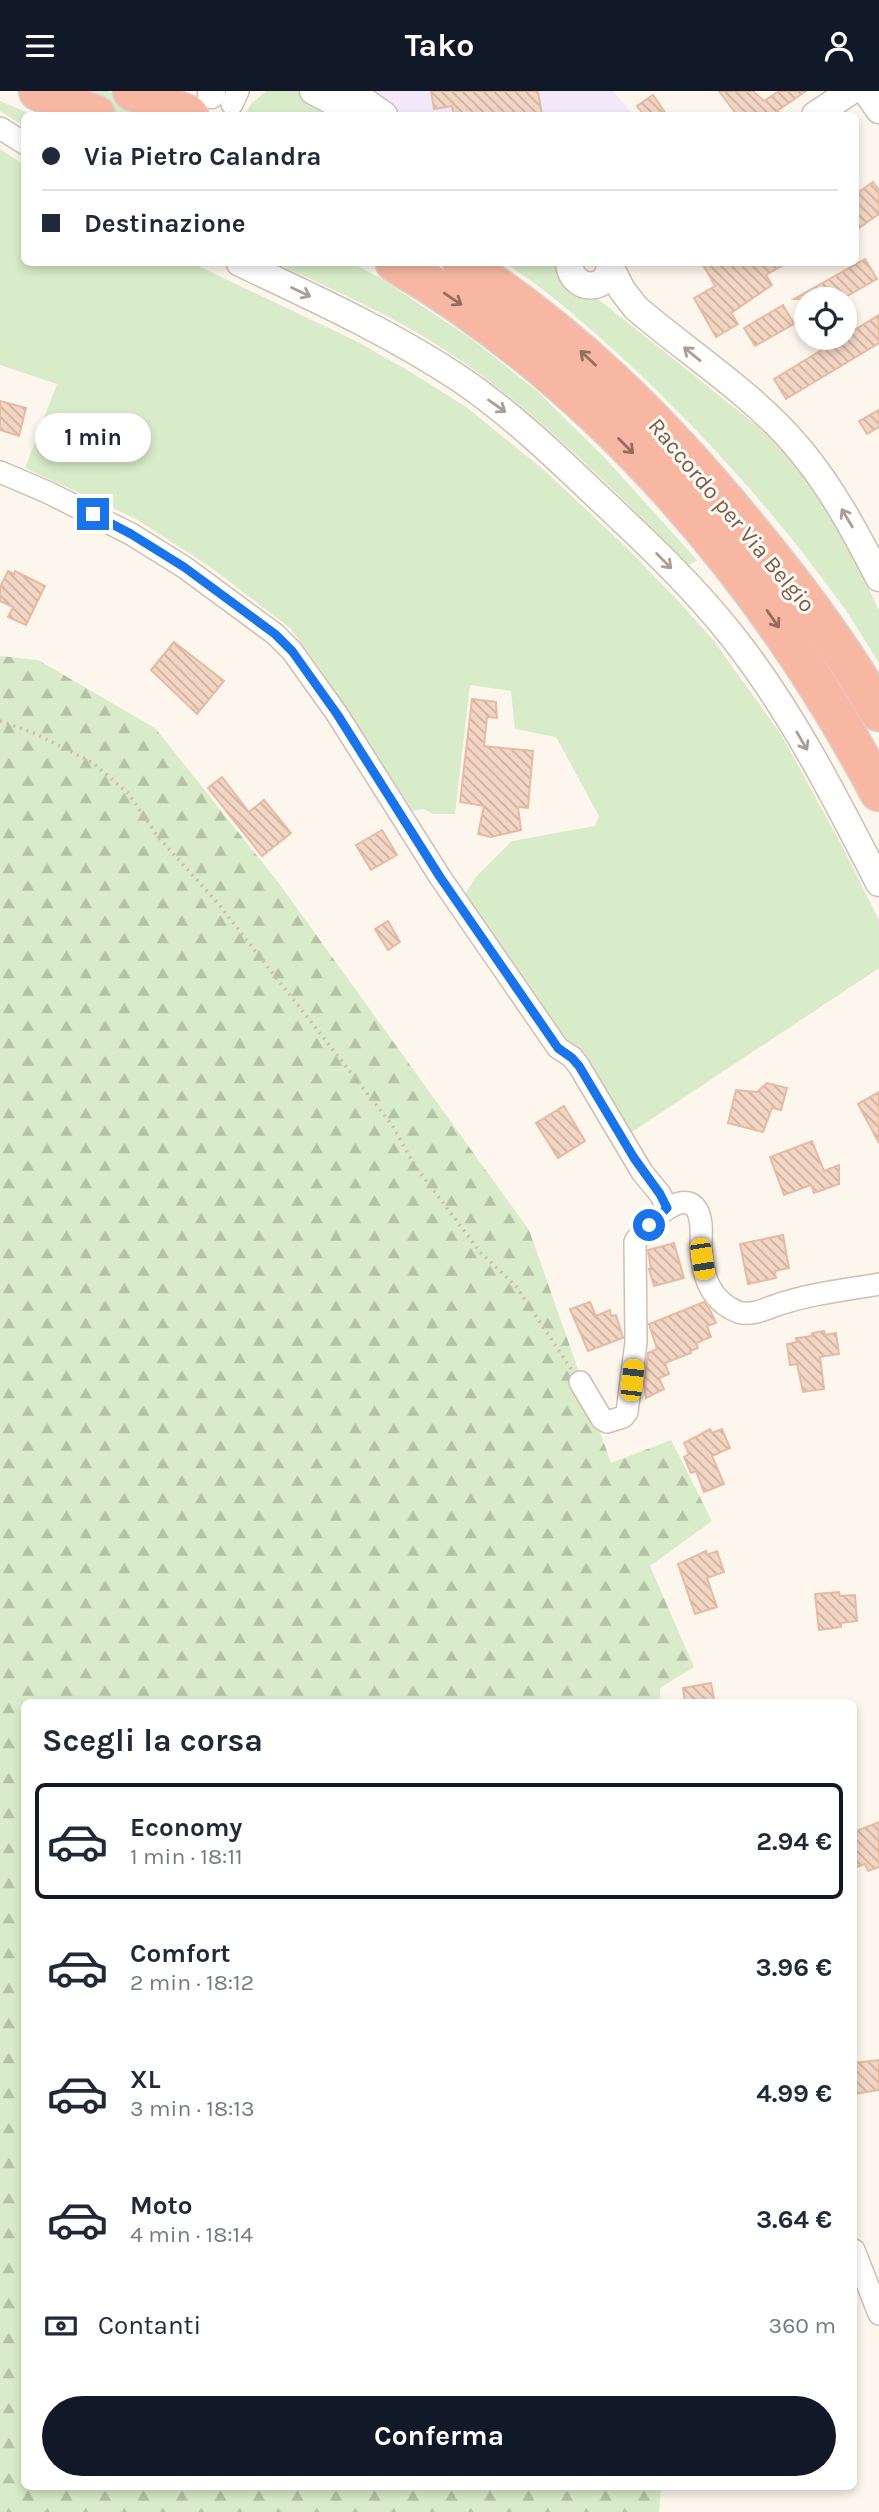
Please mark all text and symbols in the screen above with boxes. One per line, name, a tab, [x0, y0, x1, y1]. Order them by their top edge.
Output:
icon: menu	[21, 27, 59, 65]
text: Tako	[405, 27, 474, 64]
icon: person	[820, 27, 858, 65]
text: Via Pietro Calandra	[84, 141, 322, 172]
text: Destinazione	[84, 208, 246, 239]
one-way arrow	[290, 286, 311, 299]
map controls	[794, 287, 857, 350]
button: locate	[794, 287, 857, 350]
one-way arrow	[443, 292, 462, 306]
one-way arrow	[683, 346, 701, 362]
one-way arrow	[580, 349, 597, 366]
one-way arrow	[487, 399, 506, 413]
callout: 1 min	[35, 413, 151, 461]
street label: Raccordo per Via Belgio	[643, 413, 821, 618]
text: 1 min	[64, 424, 122, 451]
one-way arrow	[618, 437, 635, 454]
route end	[77, 498, 109, 530]
one-way arrow	[840, 508, 854, 528]
one-way arrow	[655, 552, 672, 569]
one-way arrow	[766, 609, 780, 628]
one-way arrow	[796, 730, 809, 751]
route start	[633, 1209, 665, 1241]
car	[689, 1237, 716, 1281]
car	[620, 1358, 645, 1402]
text: Scegli la corsa	[42, 1722, 263, 1759]
icon: car	[46, 1810, 109, 1873]
text: Economy	[130, 1812, 242, 1843]
text: 2.94 €	[756, 1826, 832, 1857]
text: 1 min · 18:11	[130, 1843, 243, 1870]
icon: car	[46, 1936, 109, 1999]
text: Comfort	[130, 1938, 231, 1969]
text: 3.96 €	[756, 1952, 832, 1983]
text: 2 min · 18:12	[130, 1969, 254, 1996]
icon: car	[46, 2062, 109, 2125]
text: XL	[130, 2064, 161, 2095]
text: 4.99 €	[756, 2078, 832, 2109]
text: 3 min · 18:13	[130, 2095, 255, 2122]
icon: car	[46, 2188, 109, 2251]
text: Moto	[130, 2190, 192, 2221]
text: 3.64 €	[756, 2204, 832, 2235]
text: 4 min · 18:14	[130, 2221, 253, 2248]
icon: cash	[42, 2307, 80, 2345]
text: Contanti	[98, 2310, 201, 2341]
text: 360 m	[769, 2312, 836, 2339]
button: Conferma	[42, 2396, 836, 2476]

